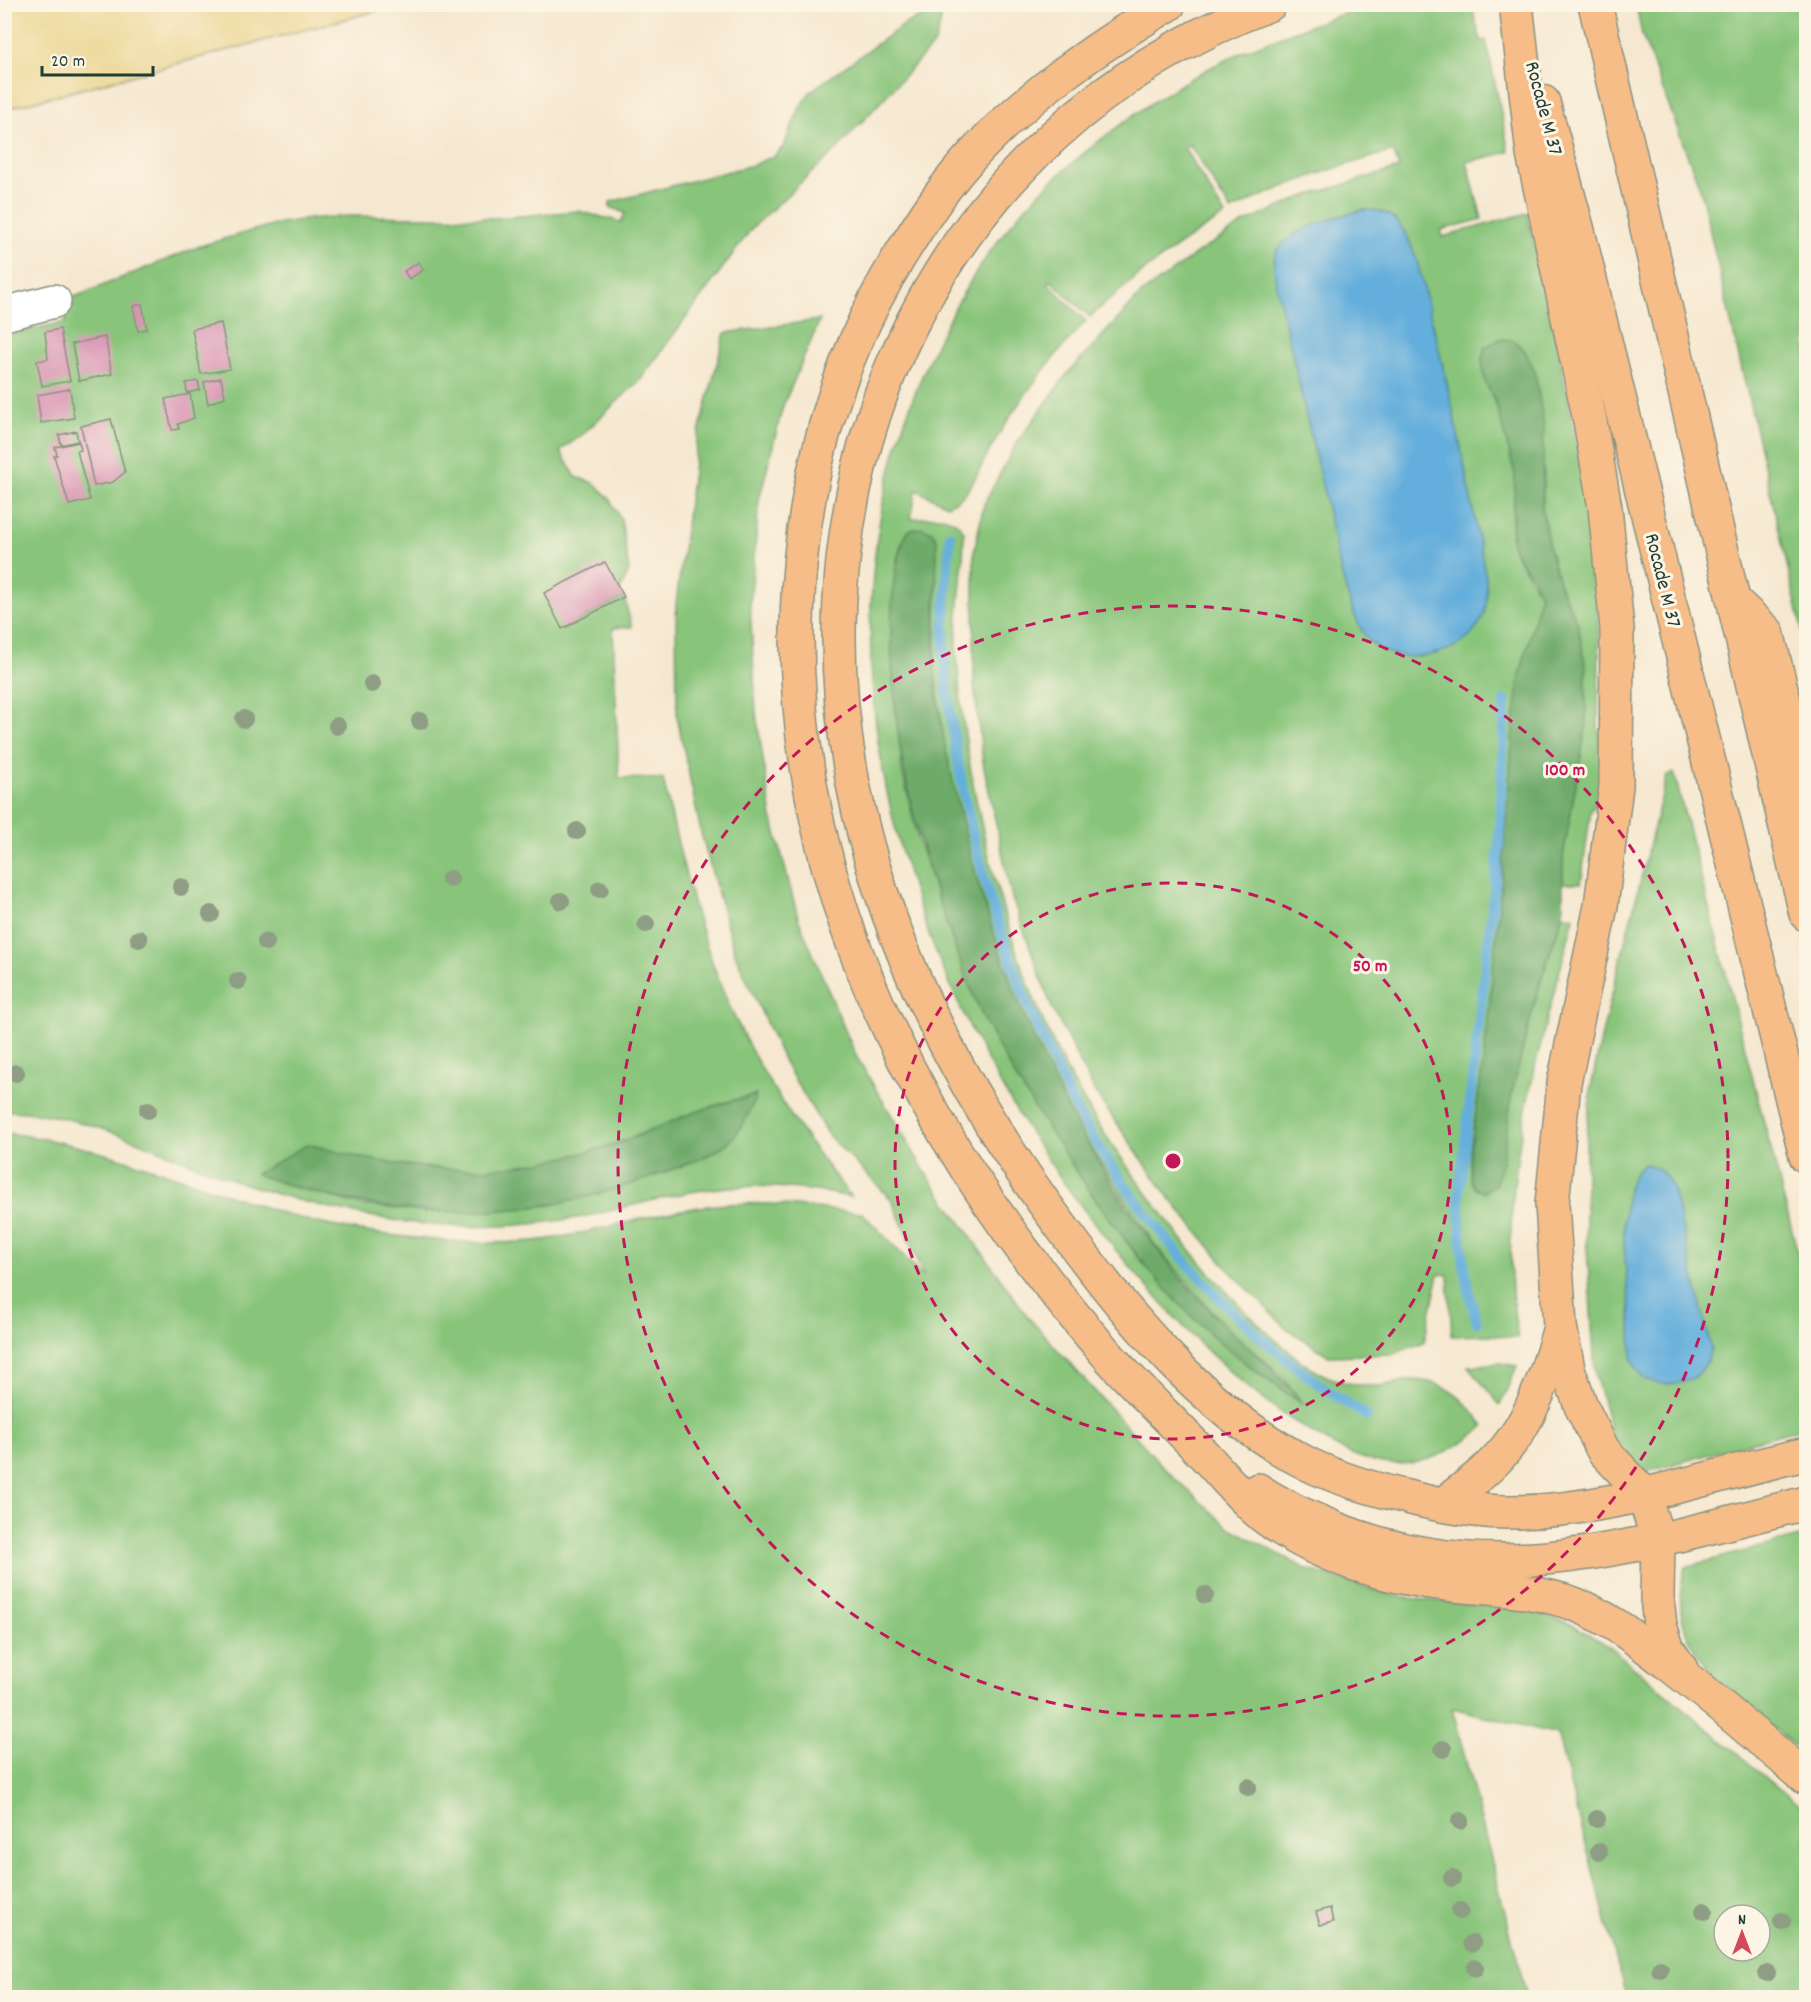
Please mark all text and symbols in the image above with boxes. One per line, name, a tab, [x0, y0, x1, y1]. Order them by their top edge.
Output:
scale bar	[42, 39, 153, 77]
text: 20 m	[51, 50, 85, 75]
street label: Rocade M 37	[1515, 58, 1569, 159]
street label: Rocade M 37	[1635, 530, 1687, 631]
text: 100 m	[1545, 759, 1585, 784]
text: 50 m	[1353, 955, 1387, 980]
centre of rings	[1163, 1151, 1183, 1171]
north arrow	[1712, 1903, 1772, 1963]
text: N	[1738, 1909, 1746, 1932]

